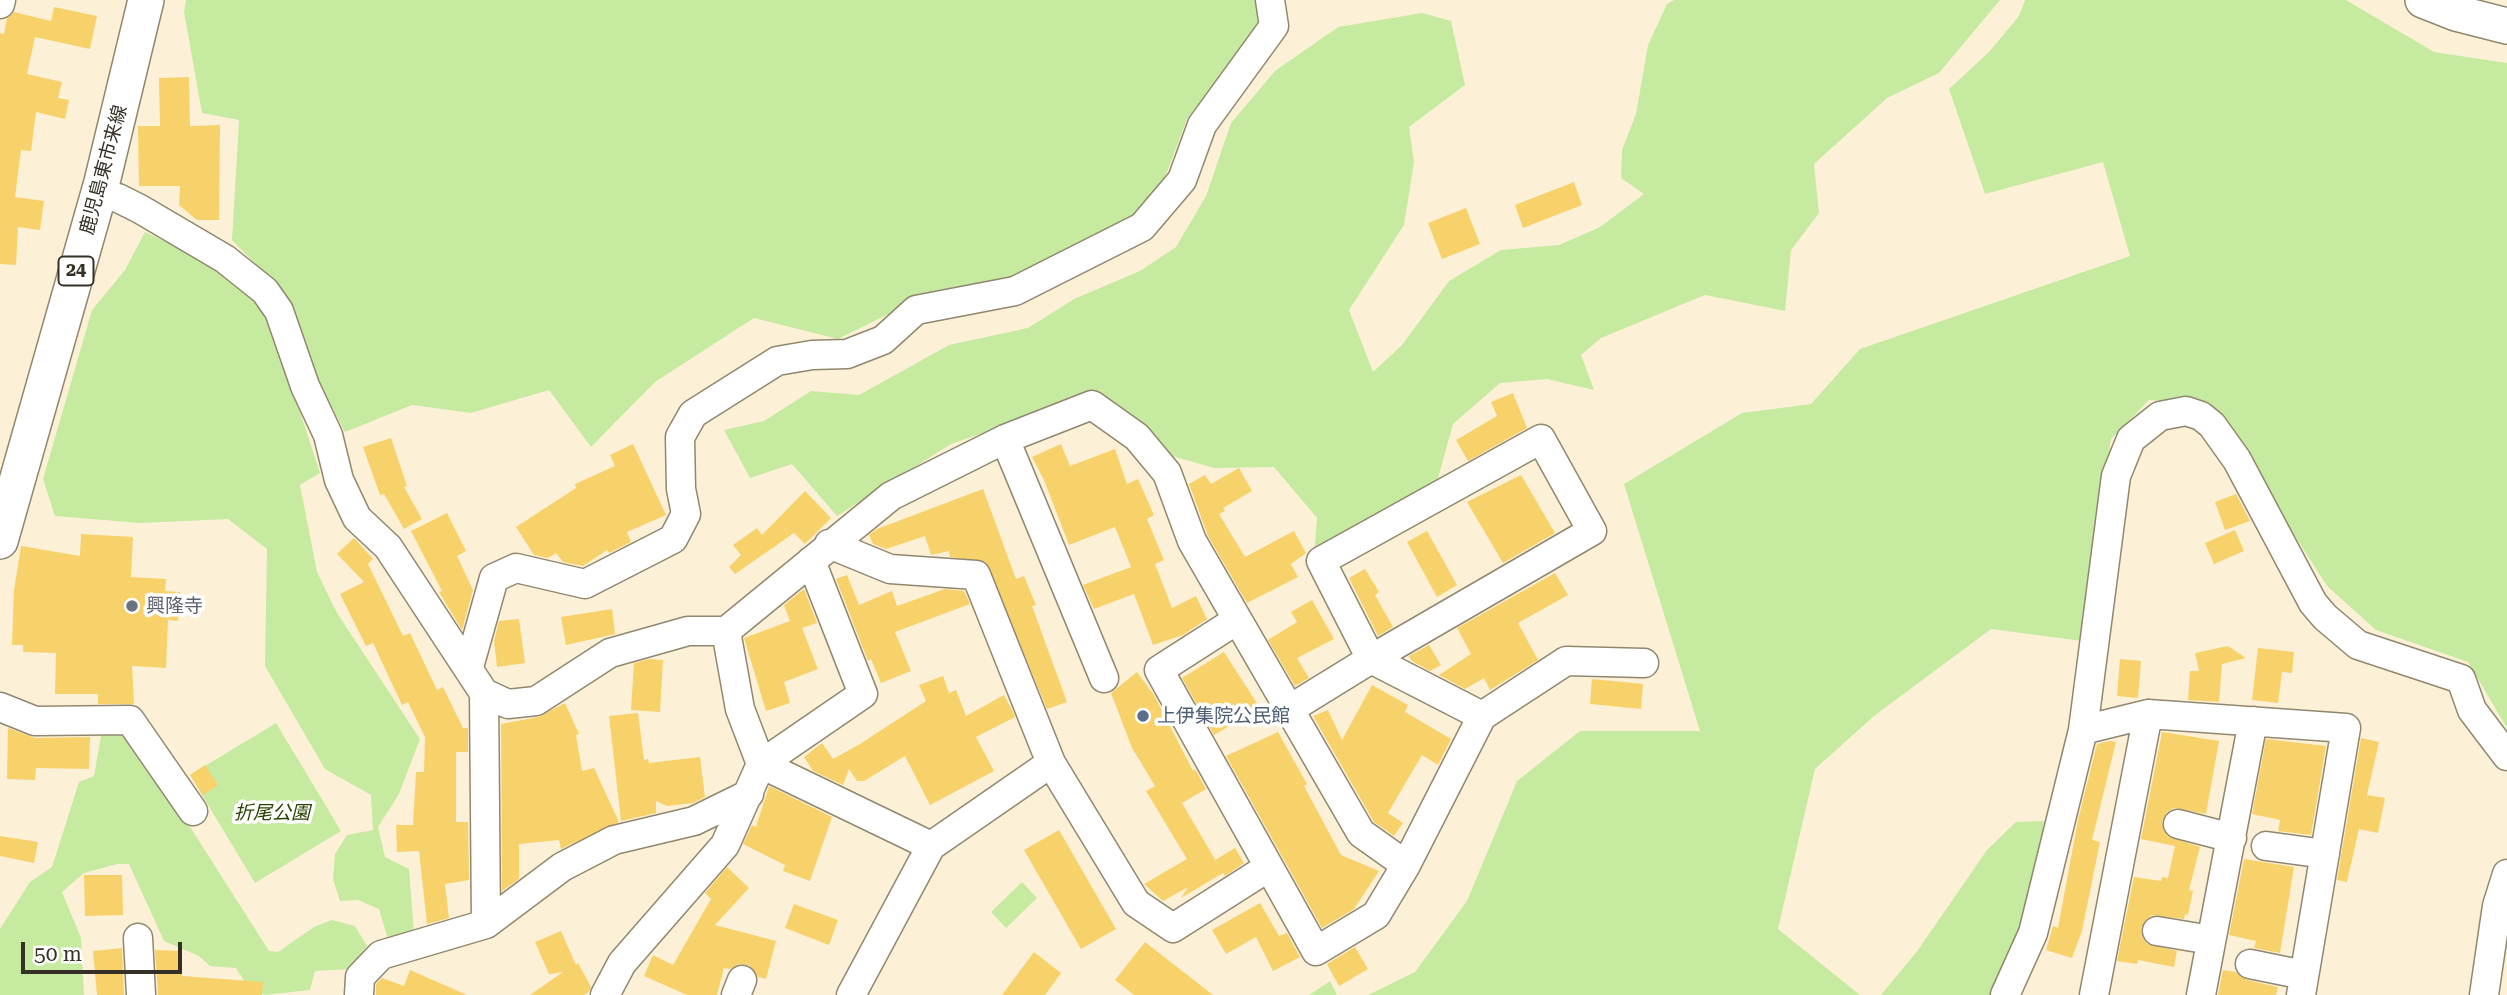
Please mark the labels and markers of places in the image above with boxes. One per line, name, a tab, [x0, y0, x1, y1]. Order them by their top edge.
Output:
place label: 興隆寺	[146, 595, 203, 617]
marker: 興隆寺	[124, 598, 140, 614]
place label: 上伊集院公民館	[1157, 705, 1290, 727]
marker: 上伊集院公民館	[1135, 708, 1151, 724]

